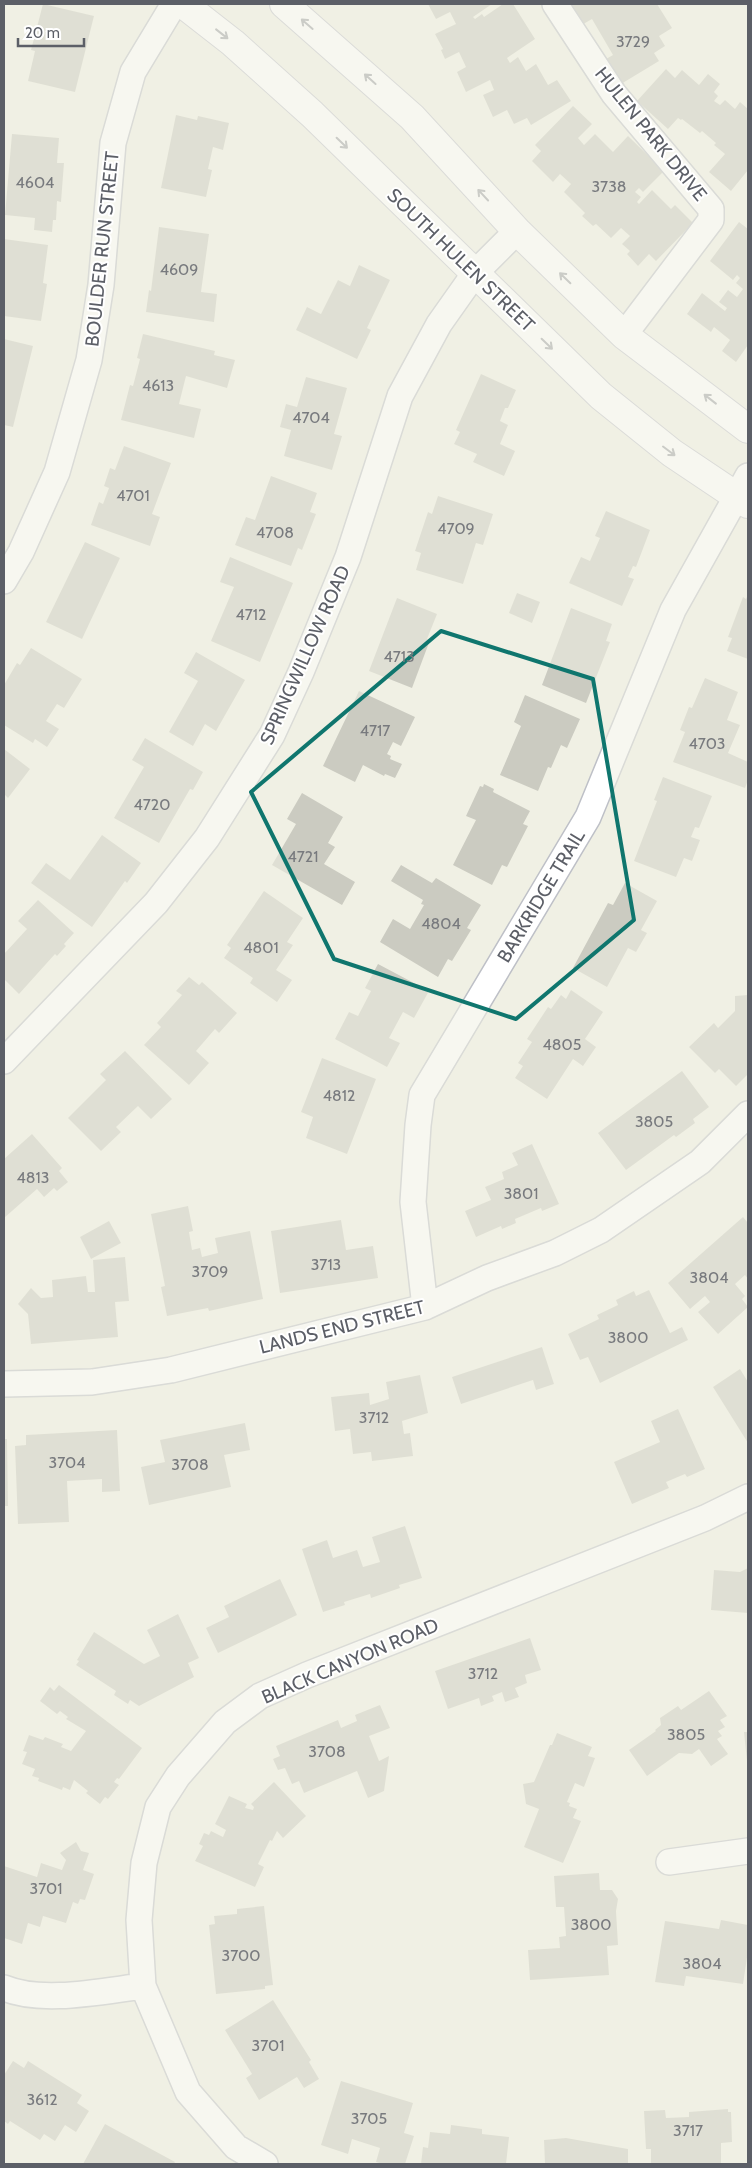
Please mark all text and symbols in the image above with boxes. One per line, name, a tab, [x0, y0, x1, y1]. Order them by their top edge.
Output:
scale bar	[18, 15, 84, 47]
one-way arrow	[301, 18, 314, 30]
text: 20 m	[25, 24, 60, 42]
one-way arrow	[215, 28, 228, 39]
house number: 3729	[616, 32, 650, 51]
street label: HULEN PARK DRIVE	[590, 62, 712, 206]
one-way arrow	[363, 74, 376, 85]
one-way arrow	[336, 137, 348, 149]
street label: BOULDER RUN STREET	[80, 150, 124, 348]
house number: 4604	[16, 173, 54, 192]
house number: 3738	[591, 177, 627, 196]
street label: SOUTH HULEN STREET	[383, 184, 539, 336]
one-way arrow	[477, 189, 489, 202]
house number: 4609	[160, 260, 198, 279]
one-way arrow	[559, 272, 572, 284]
one-way arrow	[541, 338, 553, 350]
house number: 4613	[142, 376, 174, 395]
one-way arrow	[703, 394, 717, 404]
house number: 4704	[292, 408, 330, 427]
one-way arrow	[662, 446, 676, 456]
house number: 4701	[116, 486, 150, 505]
house number: 4709	[437, 519, 475, 538]
house number: 4708	[256, 523, 294, 542]
street label: SPRINGWILLOW ROAD	[255, 562, 355, 748]
house number: 4712	[236, 605, 266, 624]
house number: 4713	[383, 647, 415, 666]
house number: 4717	[360, 721, 390, 740]
house number: 4703	[689, 734, 725, 753]
house number: 4720	[134, 795, 170, 814]
street label: BARKRIDGE TRAIL	[492, 825, 590, 966]
house number: 4721	[288, 847, 318, 866]
house number: 4804	[421, 914, 461, 933]
house number: 4801	[243, 938, 279, 957]
house number: 4805	[543, 1035, 581, 1054]
house number: 4812	[323, 1086, 355, 1105]
house number: 3805	[635, 1112, 673, 1131]
house number: 4813	[17, 1168, 49, 1187]
house number: 3801	[504, 1184, 538, 1203]
house number: 3713	[311, 1255, 341, 1274]
house number: 3709	[192, 1262, 228, 1281]
house number: 3804	[690, 1268, 728, 1287]
street label: LANDS END STREET	[257, 1295, 427, 1359]
house number: 3800	[608, 1328, 648, 1347]
house number: 3712	[359, 1408, 389, 1427]
house number: 3704	[49, 1453, 85, 1472]
house number: 3708	[171, 1455, 209, 1474]
street label: BLACK CANYON ROAD	[258, 1613, 442, 1709]
house number: 3712	[468, 1664, 498, 1683]
house number: 3805	[667, 1725, 705, 1744]
house number: 3708	[308, 1742, 346, 1761]
house number: 3701	[30, 1879, 62, 1898]
house number: 3800	[571, 1915, 611, 1934]
house number: 3700	[222, 1946, 260, 1965]
house number: 3804	[683, 1954, 721, 1973]
house number: 3701	[252, 2036, 284, 2055]
house number: 3612	[26, 2090, 58, 2109]
house number: 3705	[351, 2109, 387, 2128]
house number: 3717	[673, 2121, 703, 2140]

